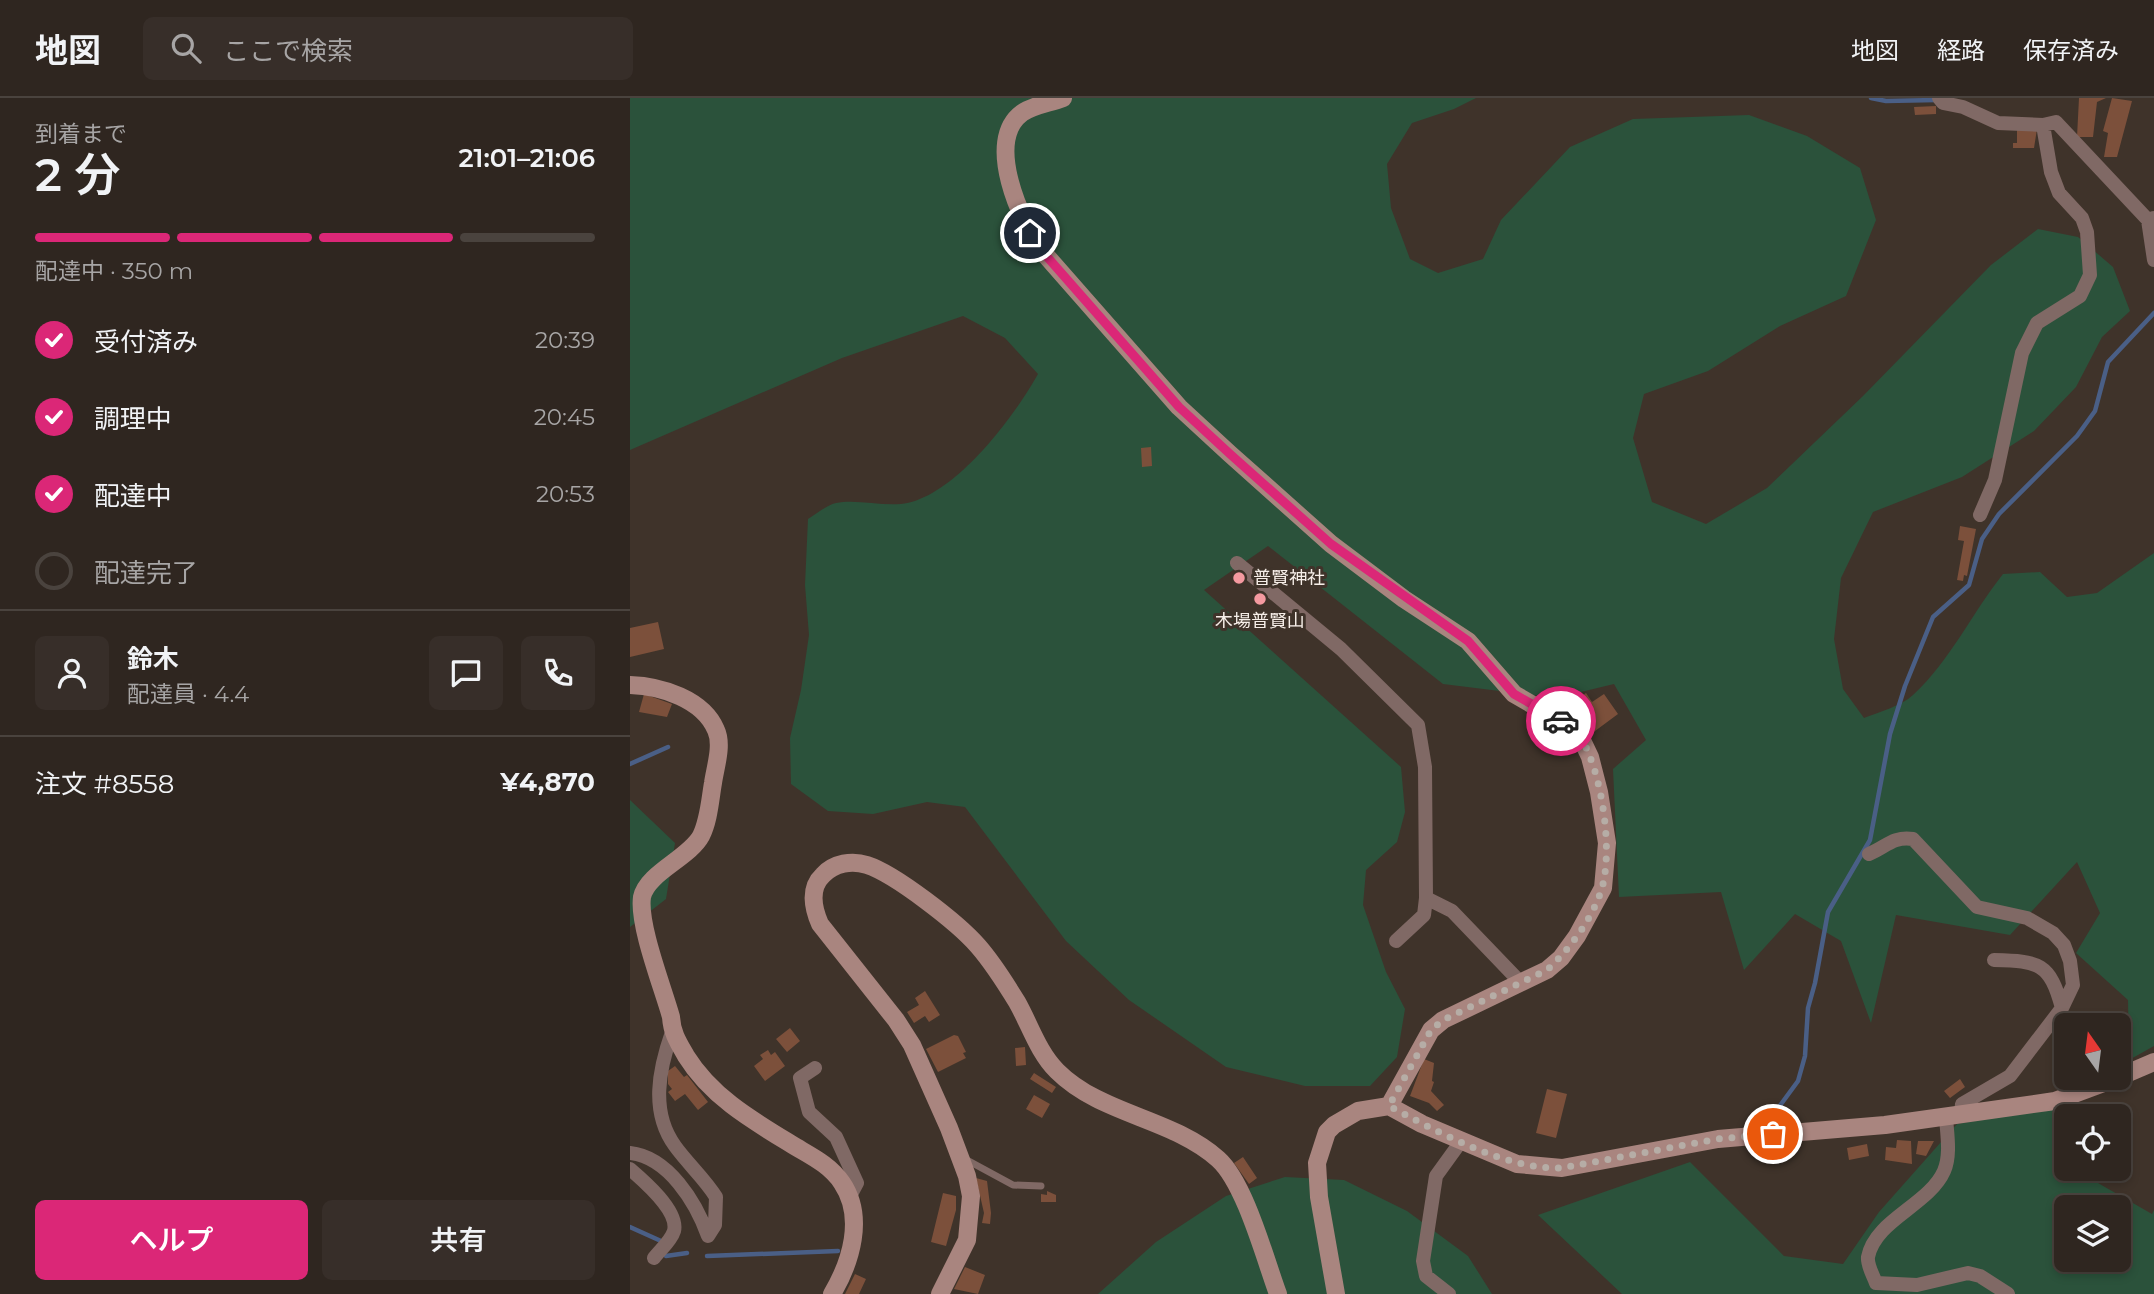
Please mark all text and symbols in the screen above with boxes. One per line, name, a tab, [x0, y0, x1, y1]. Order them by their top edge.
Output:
search box	[143, 17, 633, 80]
icon: search	[167, 29, 205, 67]
text: 地図	[35, 30, 101, 70]
text: ここで検索	[223, 35, 353, 67]
text: 地図	[1851, 36, 1899, 65]
text: 経路	[1937, 36, 1985, 65]
text: 保存済み	[2023, 36, 2119, 65]
text: 到着まで	[35, 120, 127, 148]
text: 21:01–21:06	[458, 142, 595, 174]
text: 2 分	[35, 146, 120, 203]
pin	[1000, 203, 1060, 263]
icon: home	[1011, 214, 1049, 252]
text: 配達中 · 350 m	[35, 257, 193, 285]
icon: check	[35, 321, 73, 359]
text: 受付済み	[94, 326, 198, 358]
text: 20:39	[535, 326, 595, 354]
icon: check	[35, 398, 73, 436]
text: 調理中	[94, 403, 172, 435]
text: 20:45	[534, 403, 595, 431]
icon: check	[35, 475, 73, 513]
text: 配達中	[94, 480, 172, 512]
text: 20:53	[536, 480, 595, 508]
text: 配達完了	[94, 557, 198, 589]
place label: 普賢神社	[1253, 567, 1325, 589]
marker: 普賢神社	[1231, 570, 1247, 586]
marker: 木場普賢山	[1252, 591, 1268, 607]
place label: 木場普賢山	[1215, 610, 1305, 632]
button: person	[35, 636, 109, 710]
button: chat	[429, 636, 503, 710]
button: phone	[521, 636, 595, 710]
text: 鈴木	[127, 643, 179, 675]
text: 配達員 · 4.4	[127, 680, 249, 708]
courier	[1526, 686, 1596, 756]
icon: car	[1542, 702, 1580, 740]
text: ¥4,870	[500, 766, 595, 798]
text: 注文 #8558	[35, 768, 174, 800]
north arrow	[2054, 1013, 2132, 1090]
map controls	[2054, 1013, 2131, 1272]
pin	[1743, 1104, 1803, 1164]
button: locate	[2054, 1104, 2131, 1181]
icon: bag	[1754, 1115, 1792, 1153]
button: layers	[2054, 1195, 2131, 1272]
button: ヘルプ	[35, 1200, 308, 1280]
button: 共有	[322, 1200, 595, 1280]

